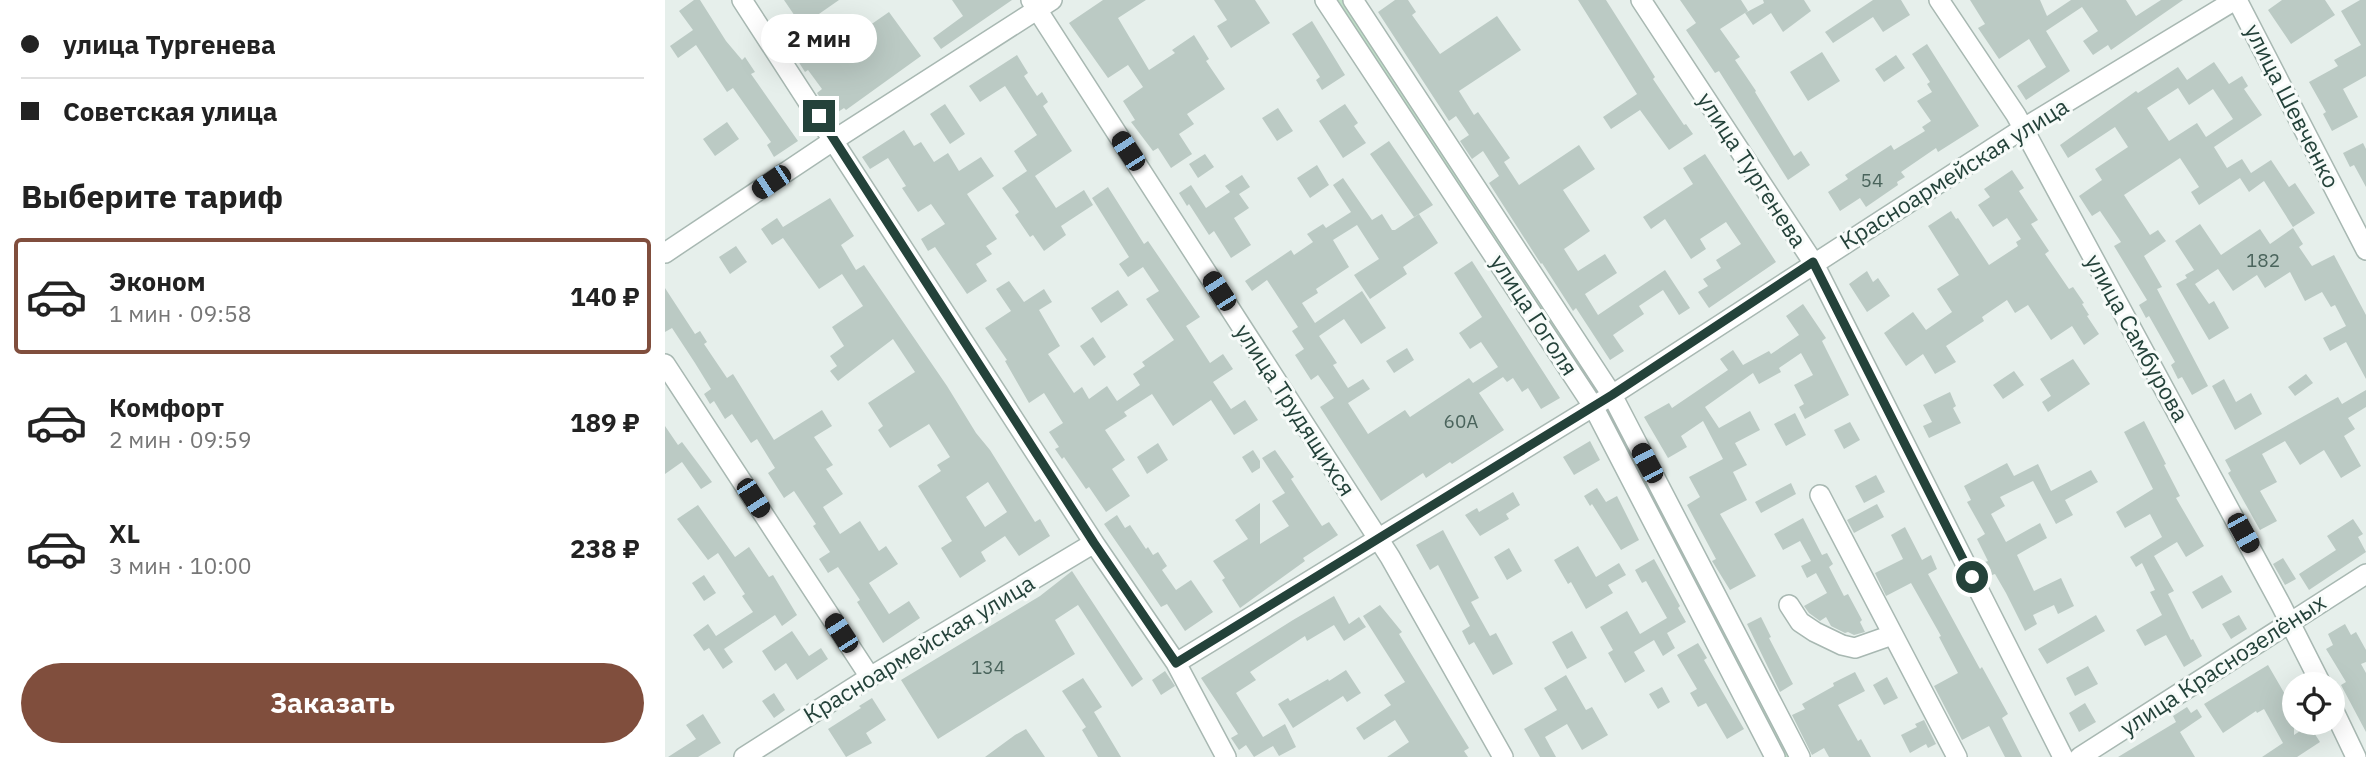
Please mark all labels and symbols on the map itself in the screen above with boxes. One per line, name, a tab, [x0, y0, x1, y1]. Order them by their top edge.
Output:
callout: 2 мин	[761, 15, 877, 64]
street label: улица Шевченко	[2239, 18, 2347, 193]
street label: улица Тургенева	[1691, 86, 1814, 253]
street label: Красноармейская улица	[1833, 90, 2074, 256]
route end	[803, 100, 835, 132]
car	[1108, 128, 1149, 174]
car	[748, 162, 795, 202]
house number: 54	[1861, 168, 1883, 192]
street label: улица Гоголя	[1484, 248, 1585, 381]
street label: улица Самбурова	[2079, 248, 2196, 427]
house number: 182	[2246, 248, 2280, 272]
car	[1199, 268, 1240, 314]
street label: улица Трудящихся	[1229, 318, 1363, 501]
house number: 60А	[1444, 409, 1478, 433]
car	[1628, 440, 1667, 486]
car	[733, 475, 774, 521]
car	[2224, 510, 2263, 556]
route start	[1956, 561, 1988, 593]
street label: Красноармейская улица	[797, 567, 1039, 729]
street label: улица Краснозелёных	[2114, 586, 2331, 742]
car	[821, 610, 862, 656]
house number: 134	[971, 655, 1005, 679]

